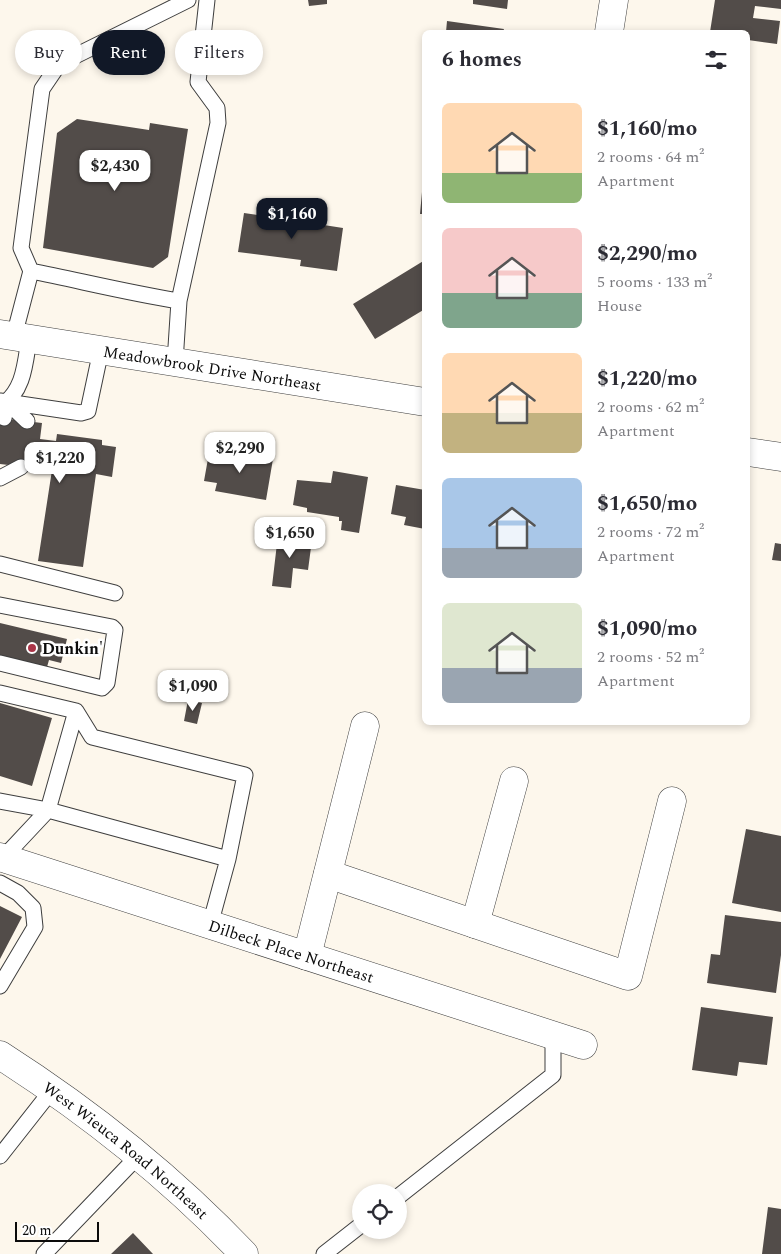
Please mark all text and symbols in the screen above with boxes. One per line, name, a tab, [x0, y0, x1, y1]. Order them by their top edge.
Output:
chip: Buy	[15, 30, 82, 75]
chip: Rent	[92, 30, 165, 75]
chip: Filters	[175, 30, 263, 75]
text: 6 homes	[442, 44, 522, 76]
icon: filters	[702, 46, 730, 74]
text: $1,160/mo	[597, 113, 697, 145]
icon: home	[482, 123, 542, 183]
text: 2 rooms · 64 m²	[597, 145, 704, 169]
pin: $2,430	[74, 150, 156, 192]
text: $2,430	[90, 154, 140, 178]
text: Apartment	[597, 169, 675, 193]
pin: $1,160	[251, 198, 333, 240]
text: $1,160	[267, 202, 317, 226]
text: $2,290/mo	[597, 238, 697, 270]
icon: home	[482, 248, 542, 308]
text: 5 rooms · 133 m²	[597, 270, 712, 294]
text: House	[597, 294, 642, 318]
street label: Meadowbrook Drive Northeast	[101, 340, 323, 398]
text: $1,220/mo	[597, 363, 697, 395]
icon: home	[482, 373, 542, 433]
text: 2 rooms · 62 m²	[597, 395, 704, 419]
text: Apartment	[597, 419, 675, 443]
pin: $2,290	[199, 432, 281, 474]
text: $2,290	[215, 436, 265, 460]
pin: $1,220	[19, 442, 101, 484]
text: $1,220	[35, 446, 85, 470]
text: $1,650/mo	[597, 488, 697, 520]
icon: home	[482, 498, 542, 558]
pin: $1,650	[249, 516, 331, 559]
text: 2 rooms · 72 m²	[597, 520, 704, 544]
text: $1,650	[265, 521, 315, 545]
text: Apartment	[597, 544, 675, 568]
text: $1,090/mo	[597, 613, 697, 645]
icon: home	[482, 623, 542, 683]
place label: Dunkin'	[42, 637, 103, 661]
marker: Dunkin'	[26, 642, 38, 654]
text: 2 rooms · 52 m²	[597, 645, 704, 669]
text: Apartment	[597, 669, 675, 693]
pin: $1,090	[152, 670, 234, 712]
text: $1,090	[168, 674, 218, 698]
street label: Dilbeck Place Northeast	[205, 914, 377, 990]
street label: West Wieuca Road Northeast	[38, 1076, 214, 1225]
map controls	[352, 1184, 407, 1239]
button: locate	[352, 1184, 407, 1239]
scale bar	[15, 1219, 99, 1242]
text: 20 m	[22, 1220, 52, 1241]

